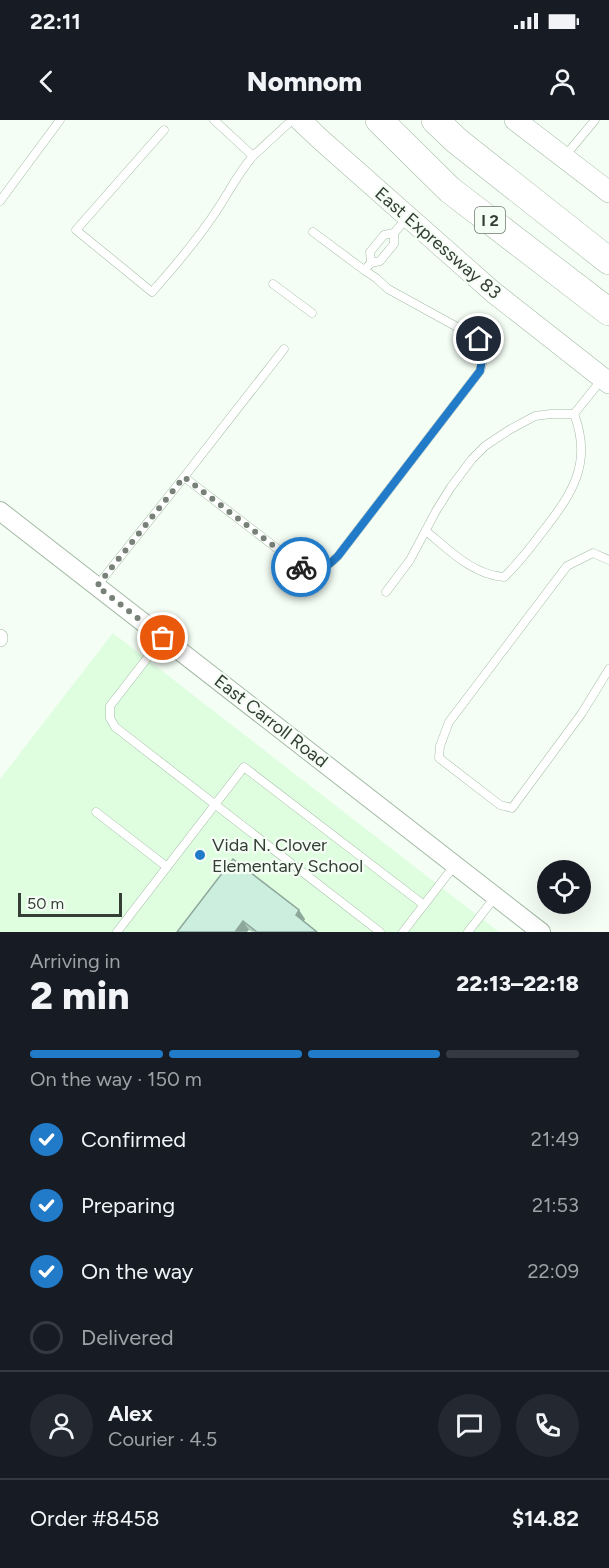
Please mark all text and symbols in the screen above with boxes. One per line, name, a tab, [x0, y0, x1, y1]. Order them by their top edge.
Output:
text: 22:11	[30, 8, 81, 35]
icon: back	[30, 65, 63, 98]
text: Nomnom	[247, 65, 362, 98]
icon: person	[546, 65, 579, 98]
street label: East Expressway 83	[371, 182, 505, 304]
road number: I 2	[475, 207, 505, 233]
pin	[453, 313, 504, 364]
icon: home	[462, 322, 495, 355]
courier	[271, 537, 331, 597]
icon: bike	[285, 551, 318, 584]
pin	[137, 612, 188, 663]
icon: bag	[146, 621, 179, 654]
street label: East Carroll Road	[210, 670, 332, 772]
place label: Vida N. Clover Elementary School	[212, 834, 363, 877]
marker: Vida N. Clover Elementary School	[193, 848, 207, 862]
map controls	[537, 860, 591, 914]
button: locate	[537, 860, 591, 914]
scale bar	[18, 890, 122, 917]
text: 50 m	[27, 894, 64, 913]
text: Arriving in	[30, 949, 120, 973]
text: 22:13–22:18	[456, 970, 579, 997]
text: 2 min	[30, 972, 130, 1019]
text: On the way · 150 m	[30, 1067, 202, 1091]
icon: check	[30, 1123, 63, 1156]
text: Confirmed	[81, 1126, 186, 1153]
text: 21:49	[531, 1127, 579, 1151]
icon: check	[30, 1189, 63, 1222]
text: Preparing	[81, 1192, 175, 1219]
text: 21:53	[532, 1193, 579, 1217]
icon: check	[30, 1255, 63, 1288]
text: On the way	[81, 1258, 193, 1285]
text: 22:09	[527, 1259, 579, 1283]
text: Delivered	[81, 1324, 174, 1351]
button: person	[30, 1394, 93, 1457]
button: chat	[438, 1394, 501, 1457]
button: phone	[516, 1394, 579, 1457]
text: Alex	[108, 1400, 153, 1427]
text: Courier · 4.5	[108, 1427, 217, 1451]
text: Order #8458	[30, 1505, 159, 1532]
text: $14.82	[512, 1505, 579, 1532]

